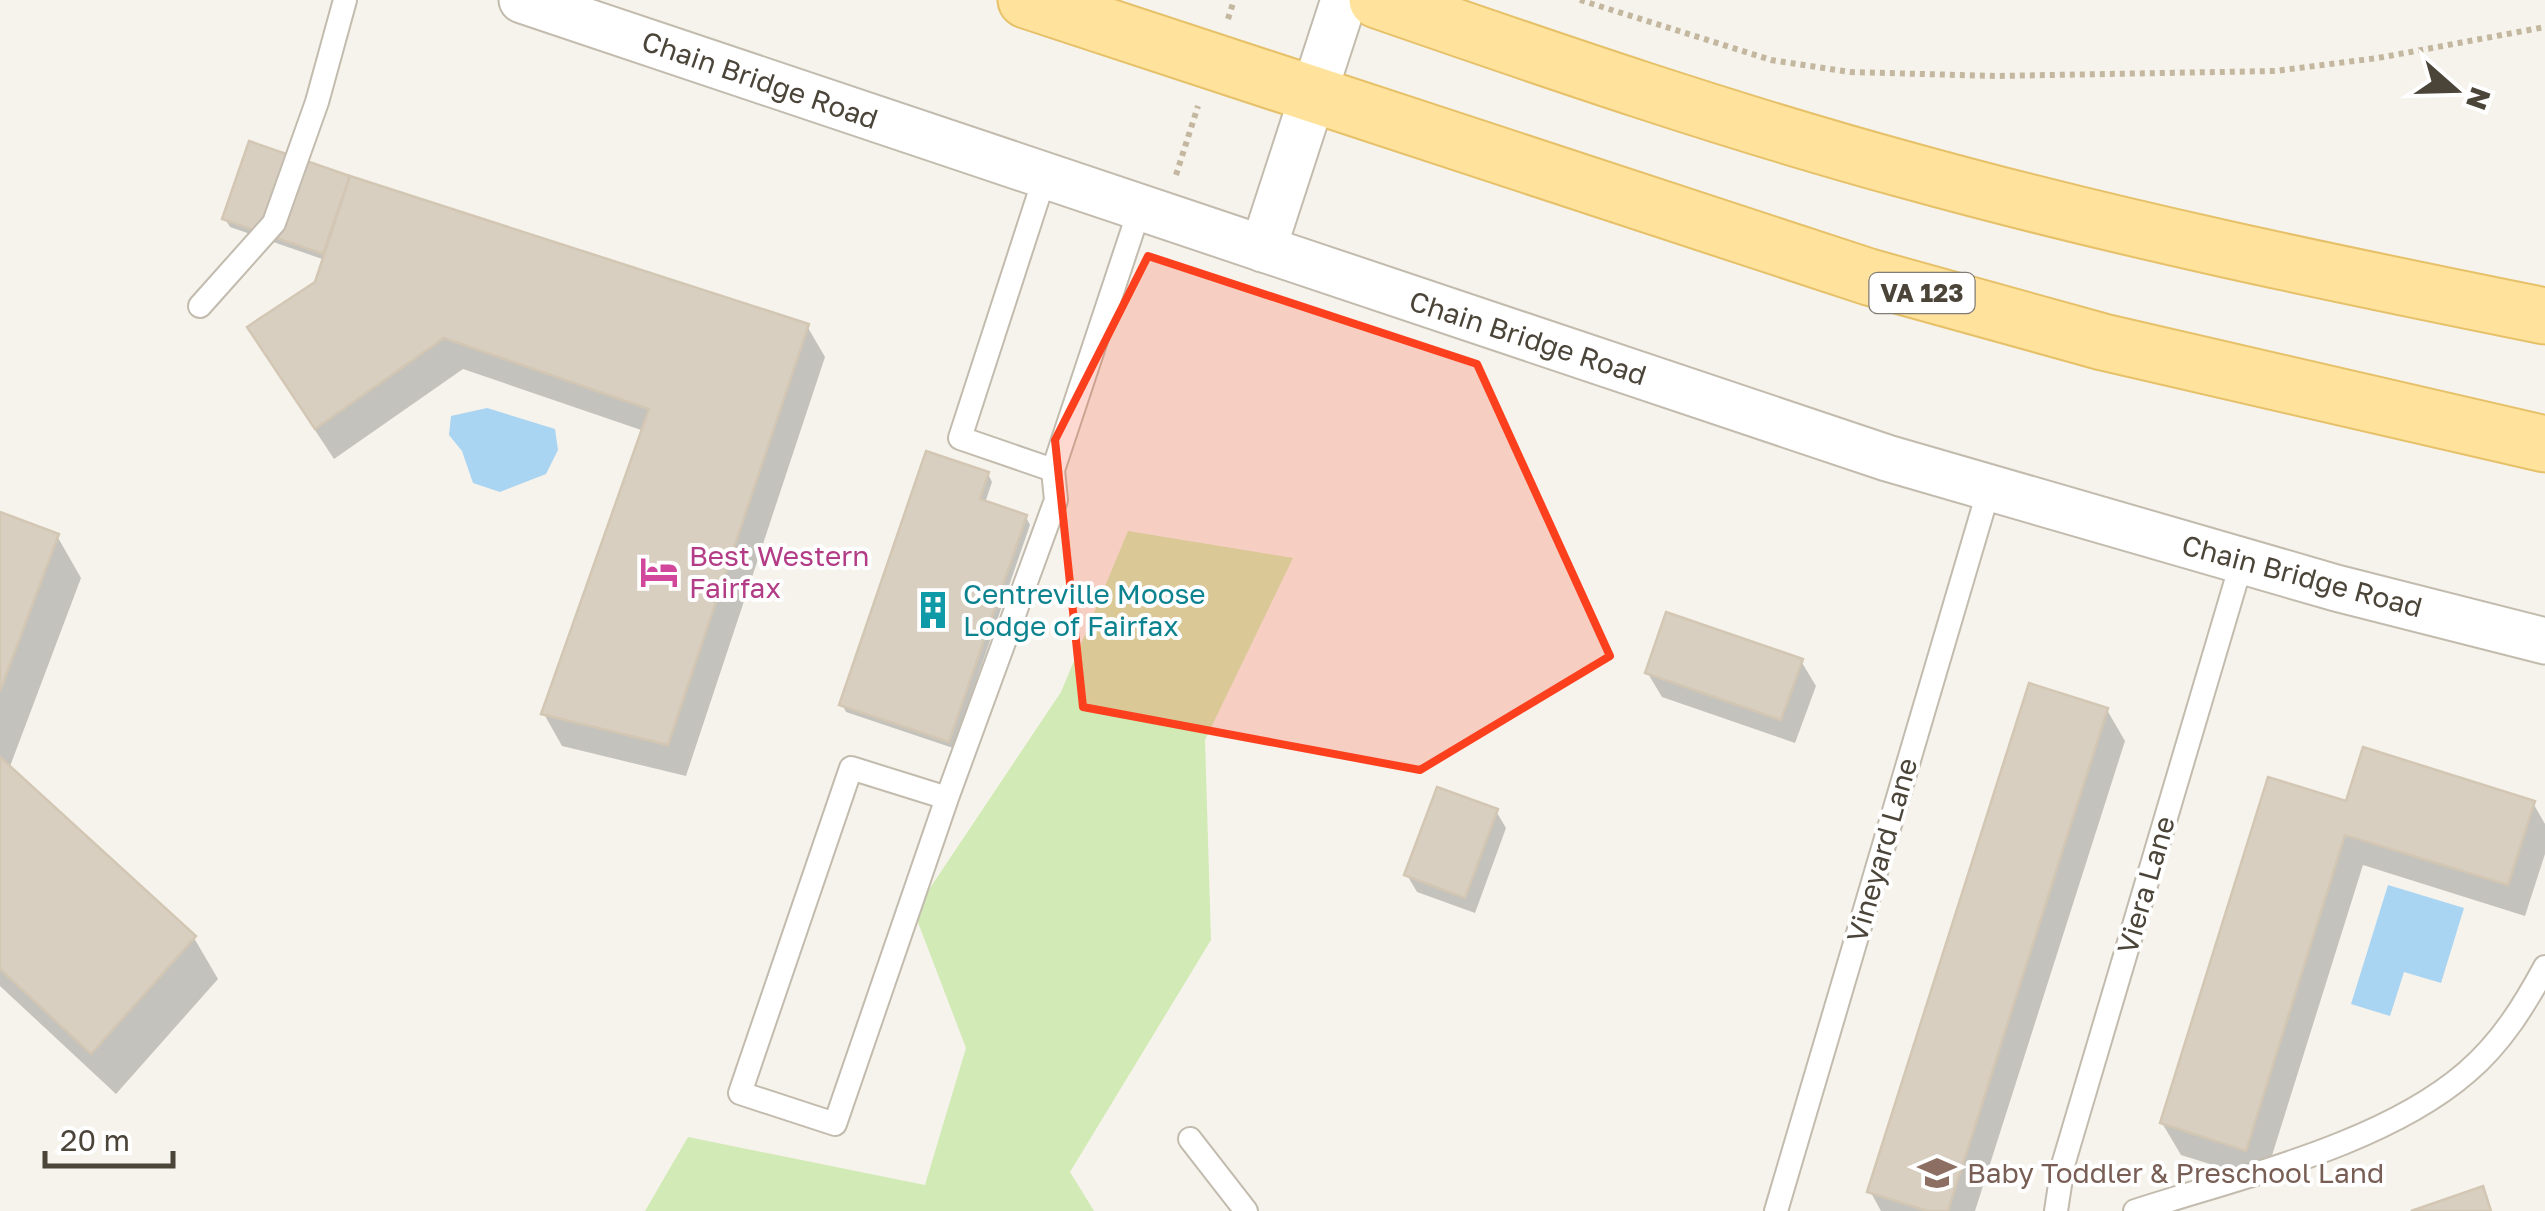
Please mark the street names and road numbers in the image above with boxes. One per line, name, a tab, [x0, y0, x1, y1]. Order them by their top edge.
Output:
street label: Chain Bridge Road	[638, 24, 882, 135]
road number: VA 123	[1870, 273, 1974, 313]
street label: Chain Bridge Road	[1405, 284, 1651, 391]
street label: Chain Bridge Road	[2178, 528, 2426, 623]
street label: Vineyard Lane	[1839, 754, 1924, 946]
street label: Viera Lane	[2110, 812, 2181, 957]

